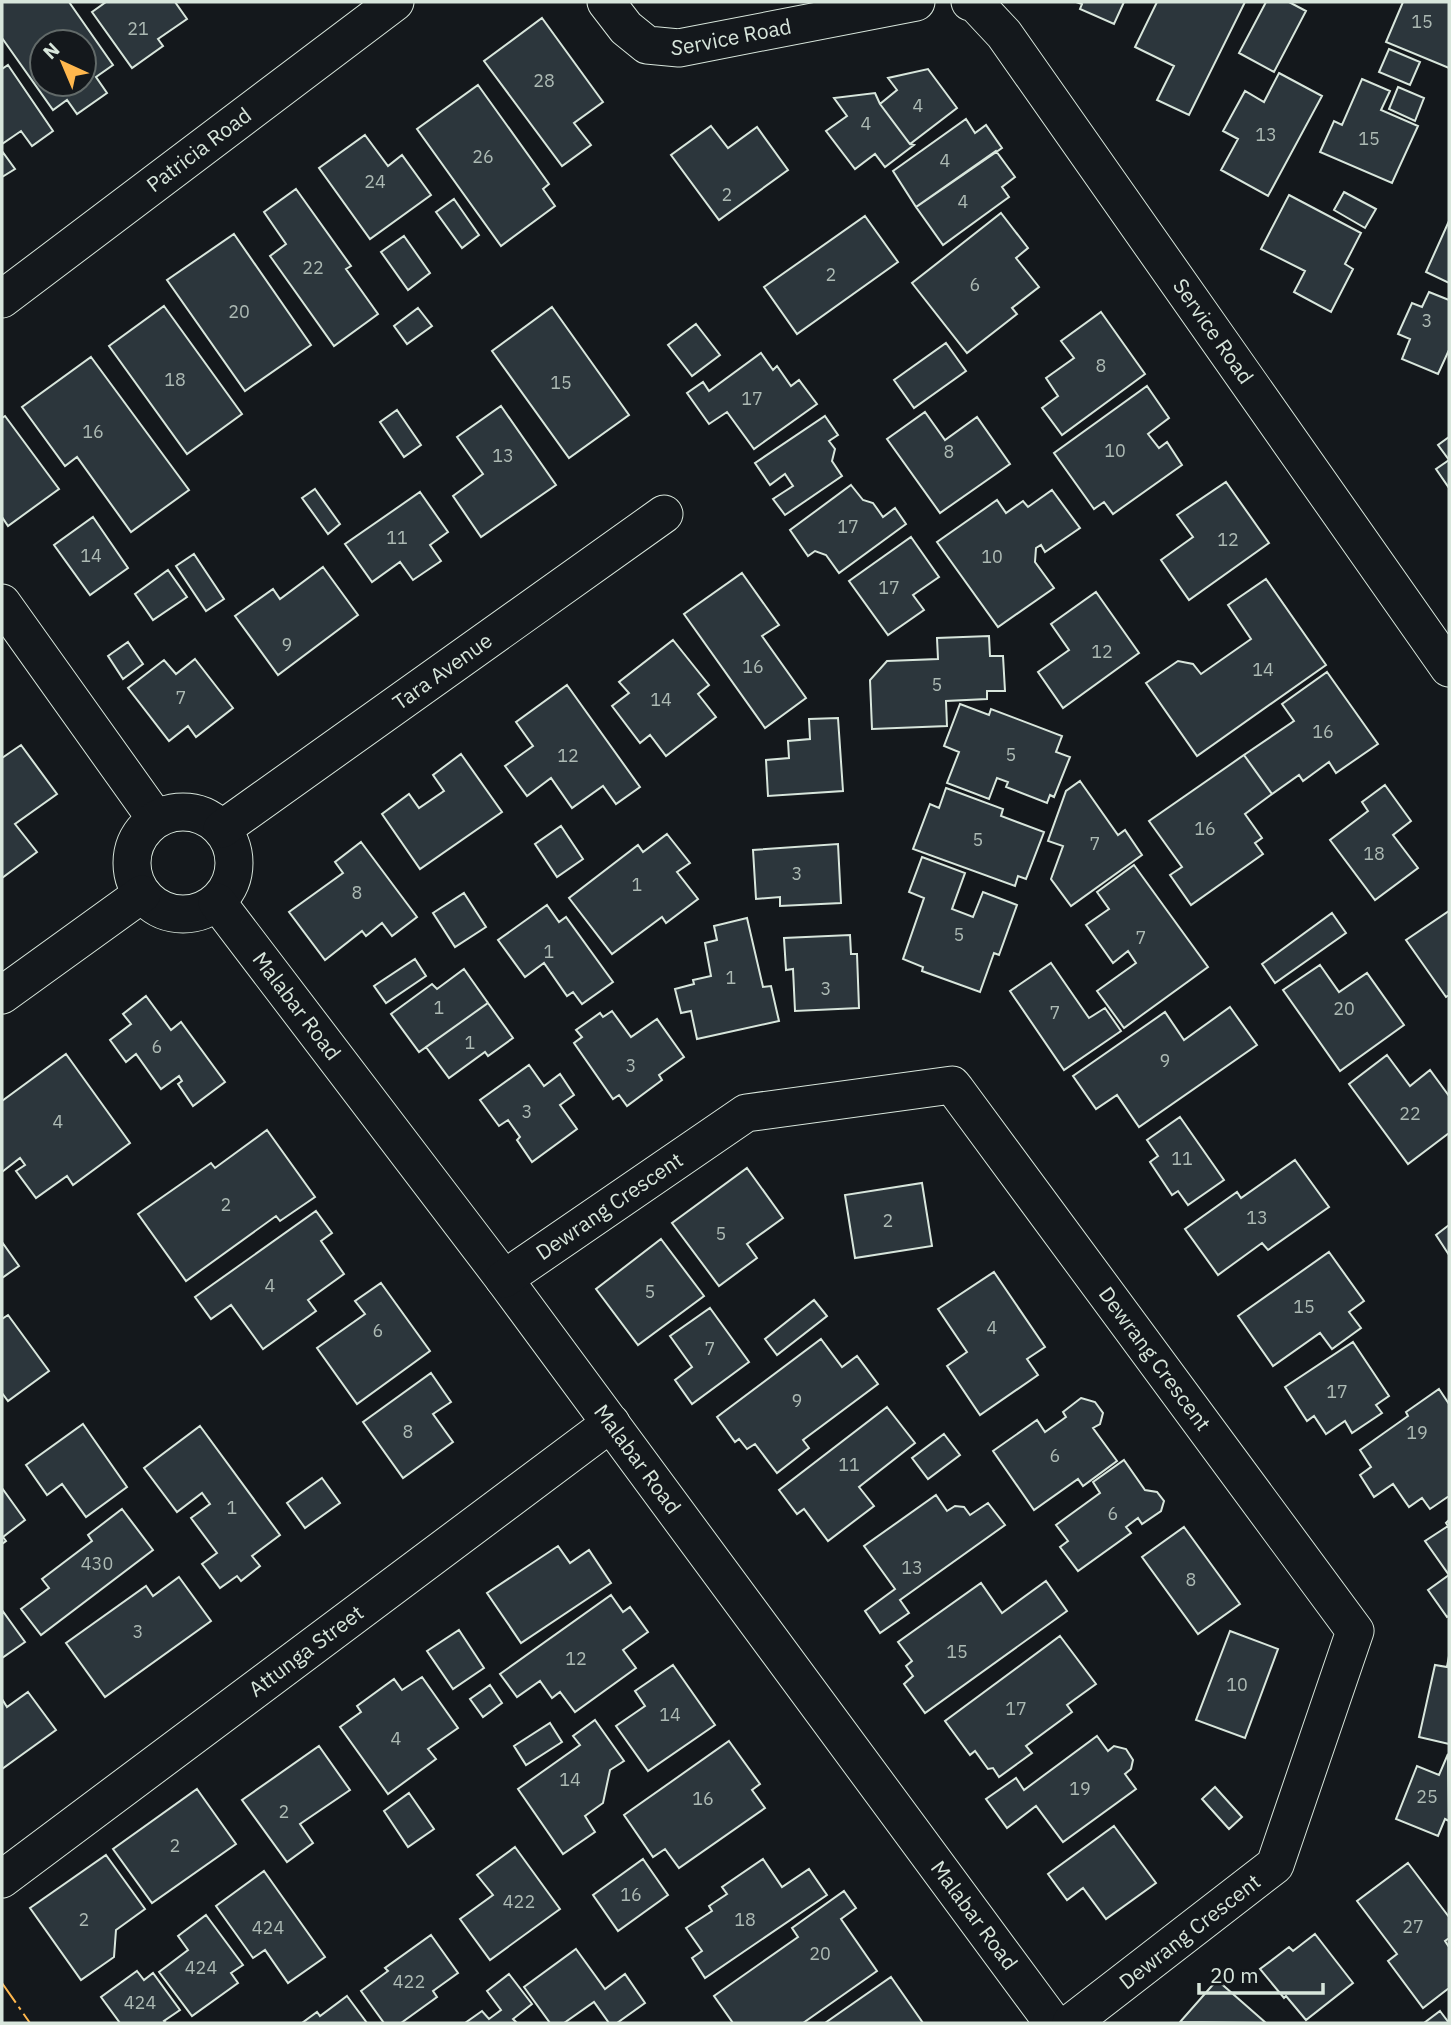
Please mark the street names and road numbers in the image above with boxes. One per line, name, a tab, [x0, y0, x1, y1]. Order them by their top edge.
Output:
street label: Service Road	[670, 12, 794, 61]
street label: Patricia Road	[140, 101, 257, 198]
street label: Service Road	[1167, 273, 1260, 389]
street label: Tara Avenue	[387, 626, 497, 716]
street label: Malabar Road	[247, 946, 348, 1066]
street label: Dewrang Crescent	[530, 1146, 688, 1266]
street label: Dewrang Crescent	[1093, 1281, 1218, 1436]
street label: Malabar Road	[588, 1398, 688, 1519]
street label: Attunga Street	[242, 1598, 369, 1703]
street label: Malabar Road	[925, 1855, 1024, 1975]
street label: Dewrang Crescent	[1113, 1867, 1266, 1995]

